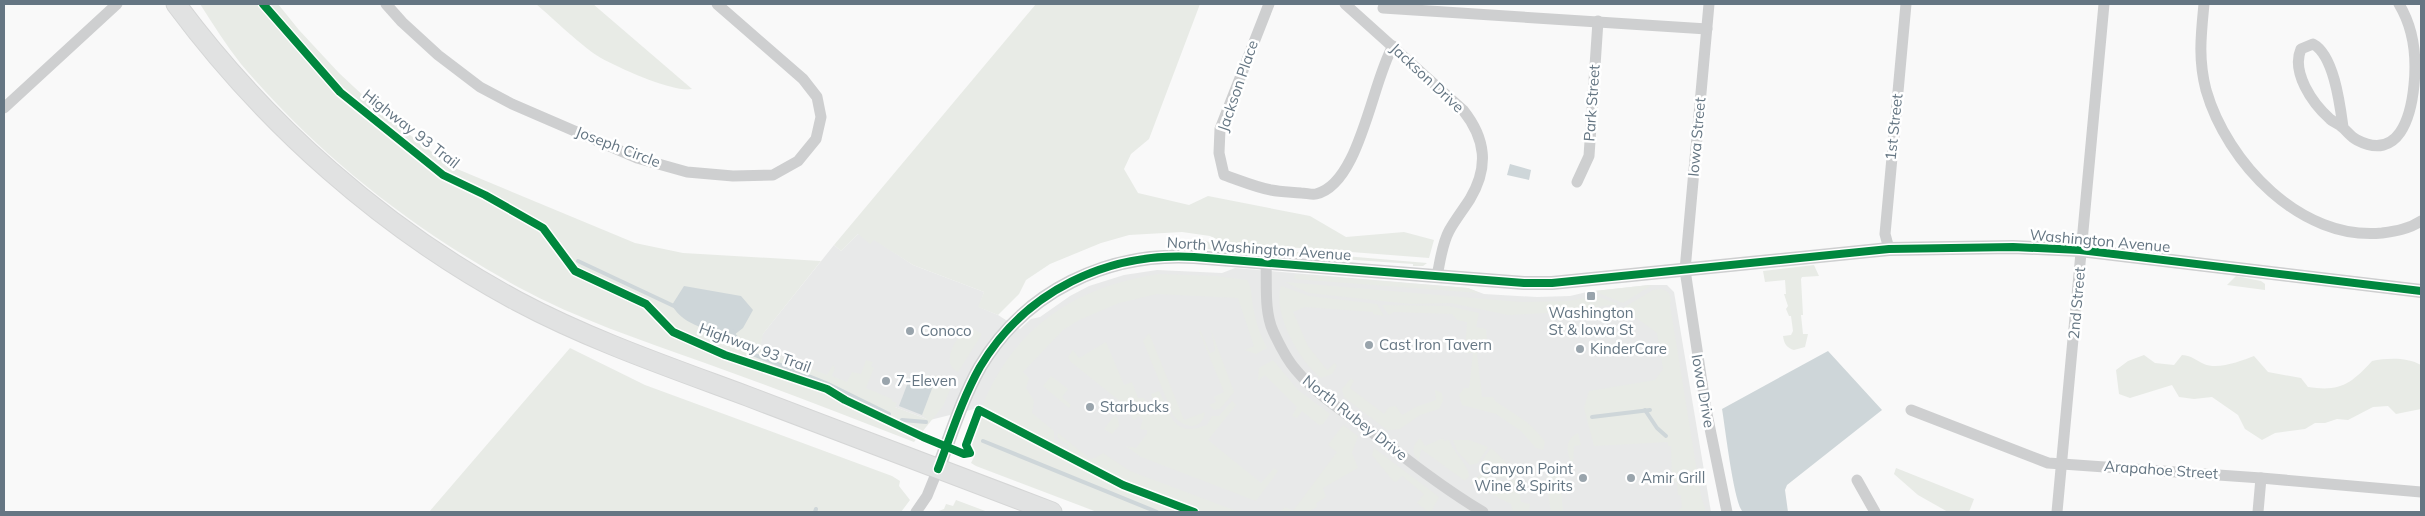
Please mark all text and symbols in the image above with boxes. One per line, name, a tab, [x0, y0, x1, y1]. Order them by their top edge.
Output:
street label: Jackson Place	[1213, 38, 1262, 134]
street label: Jackson Drive	[1387, 39, 1468, 117]
street label: Park Street	[1579, 64, 1604, 142]
street label: Highway 93 Trail	[359, 85, 464, 172]
street label: 1st Street	[1881, 93, 1906, 161]
street label: Iowa Street	[1684, 96, 1709, 177]
street label: Joseph Circle	[573, 122, 663, 171]
street label: Washington Avenue	[2029, 225, 2171, 256]
street label: North Washington Avenue	[1166, 233, 1352, 264]
street label: 2nd Street	[2064, 266, 2089, 340]
marker: Washington St & Iowa St	[1585, 290, 1597, 302]
place label: Washington St & Iowa St	[1548, 303, 1634, 339]
street label: Highway 93 Trail	[697, 318, 814, 377]
place label: Conoco	[920, 321, 972, 340]
marker: Conoco	[904, 325, 916, 337]
place label: Cast Iron Tavern	[1379, 335, 1492, 354]
marker: Cast Iron Tavern	[1363, 339, 1375, 351]
place label: KinderCare	[1590, 339, 1667, 358]
marker: KinderCare	[1574, 343, 1586, 355]
street label: Iowa Drive	[1688, 353, 1719, 429]
place label: 7-Eleven	[896, 371, 957, 390]
street label: North Rubey Drive	[1299, 371, 1412, 464]
marker: 7-Eleven	[880, 375, 892, 387]
place label: Starbucks	[1100, 397, 1169, 416]
marker: Starbucks	[1084, 401, 1096, 413]
street label: Arapahoe Street	[2103, 456, 2219, 483]
place label: Canyon Point Wine & Spirits	[1474, 459, 1573, 495]
place label: Amir Grill	[1641, 468, 1705, 487]
marker: Canyon Point Wine & Spirits	[1577, 472, 1589, 484]
marker: Amir Grill	[1625, 472, 1637, 484]

